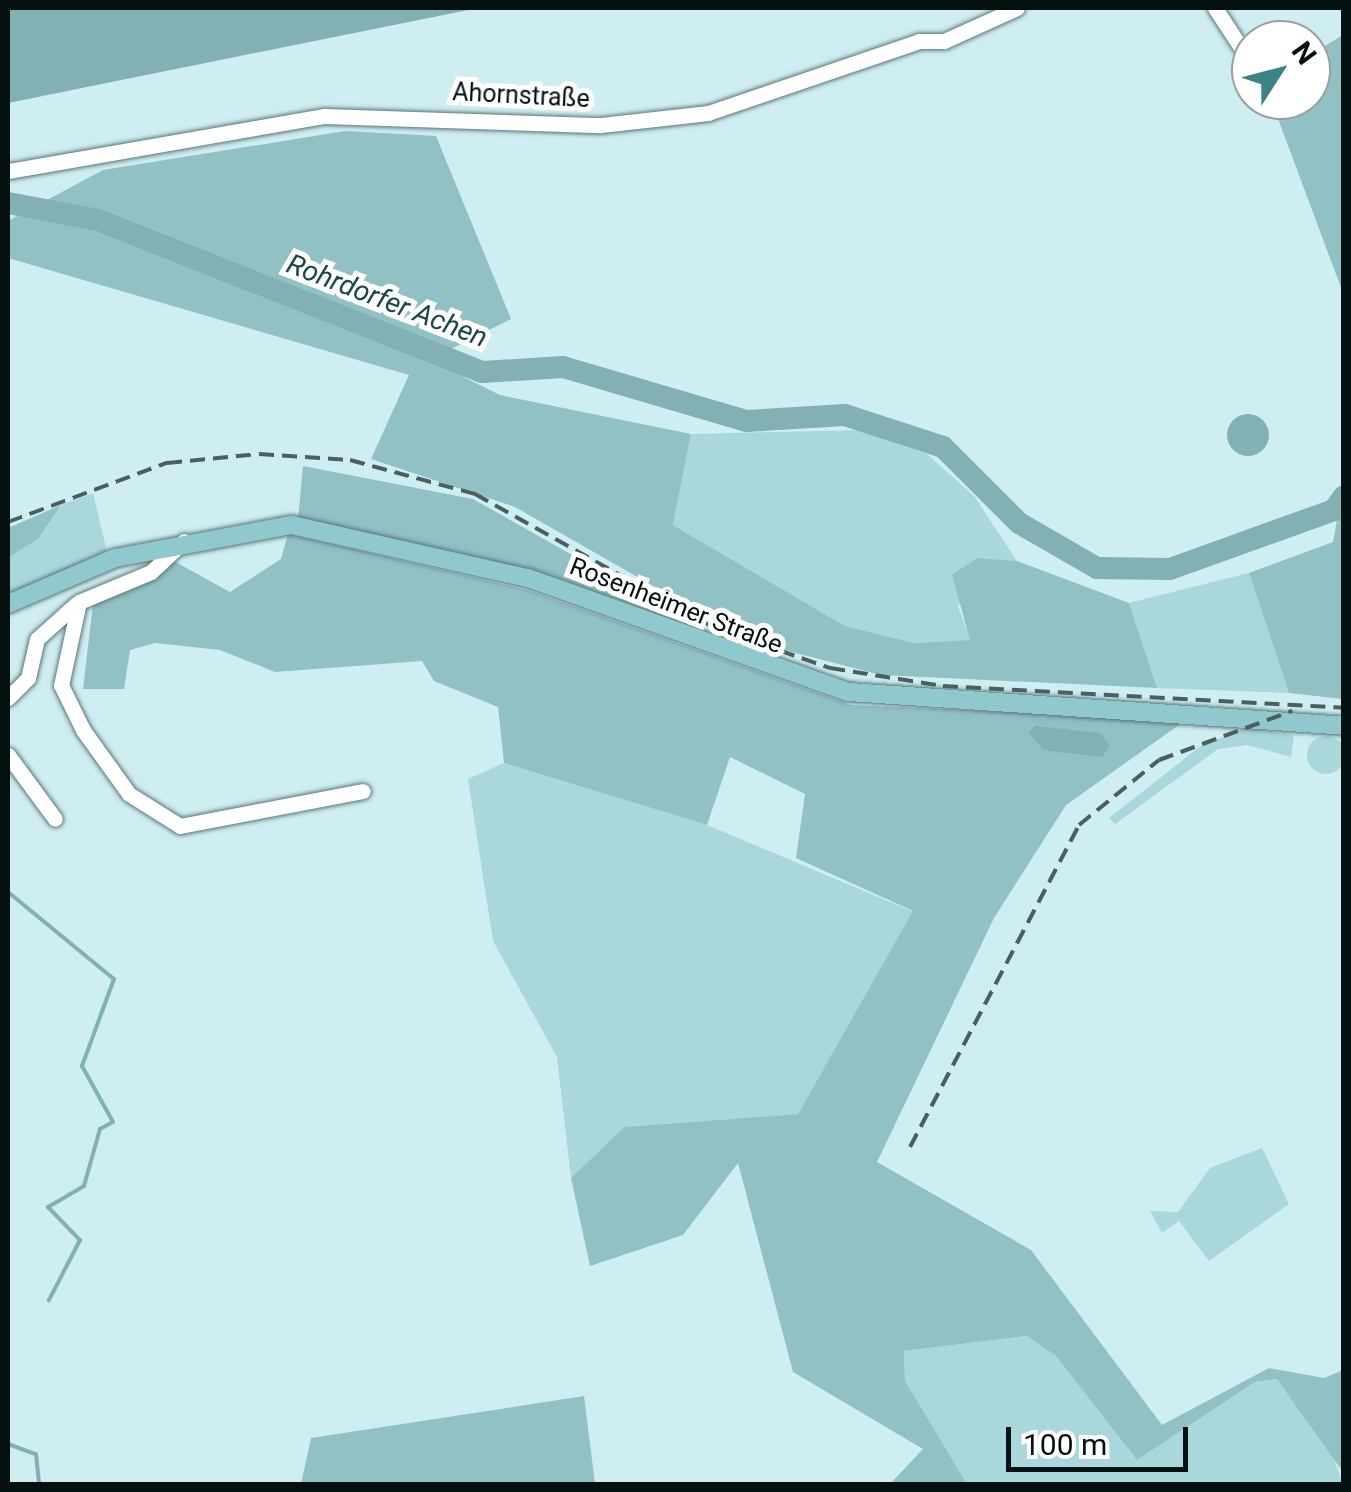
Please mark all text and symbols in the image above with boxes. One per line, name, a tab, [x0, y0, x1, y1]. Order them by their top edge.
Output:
north arrow	[1231, 20, 1331, 120]
text: N	[1285, 36, 1323, 71]
street label: Ahornstraße	[452, 77, 590, 115]
water label: Rohrdorfer Achen	[282, 247, 492, 355]
street label: Rosenheimer Straße	[565, 552, 787, 660]
scale bar	[1011, 1407, 1194, 1469]
text: 100 m	[1023, 1427, 1107, 1462]

